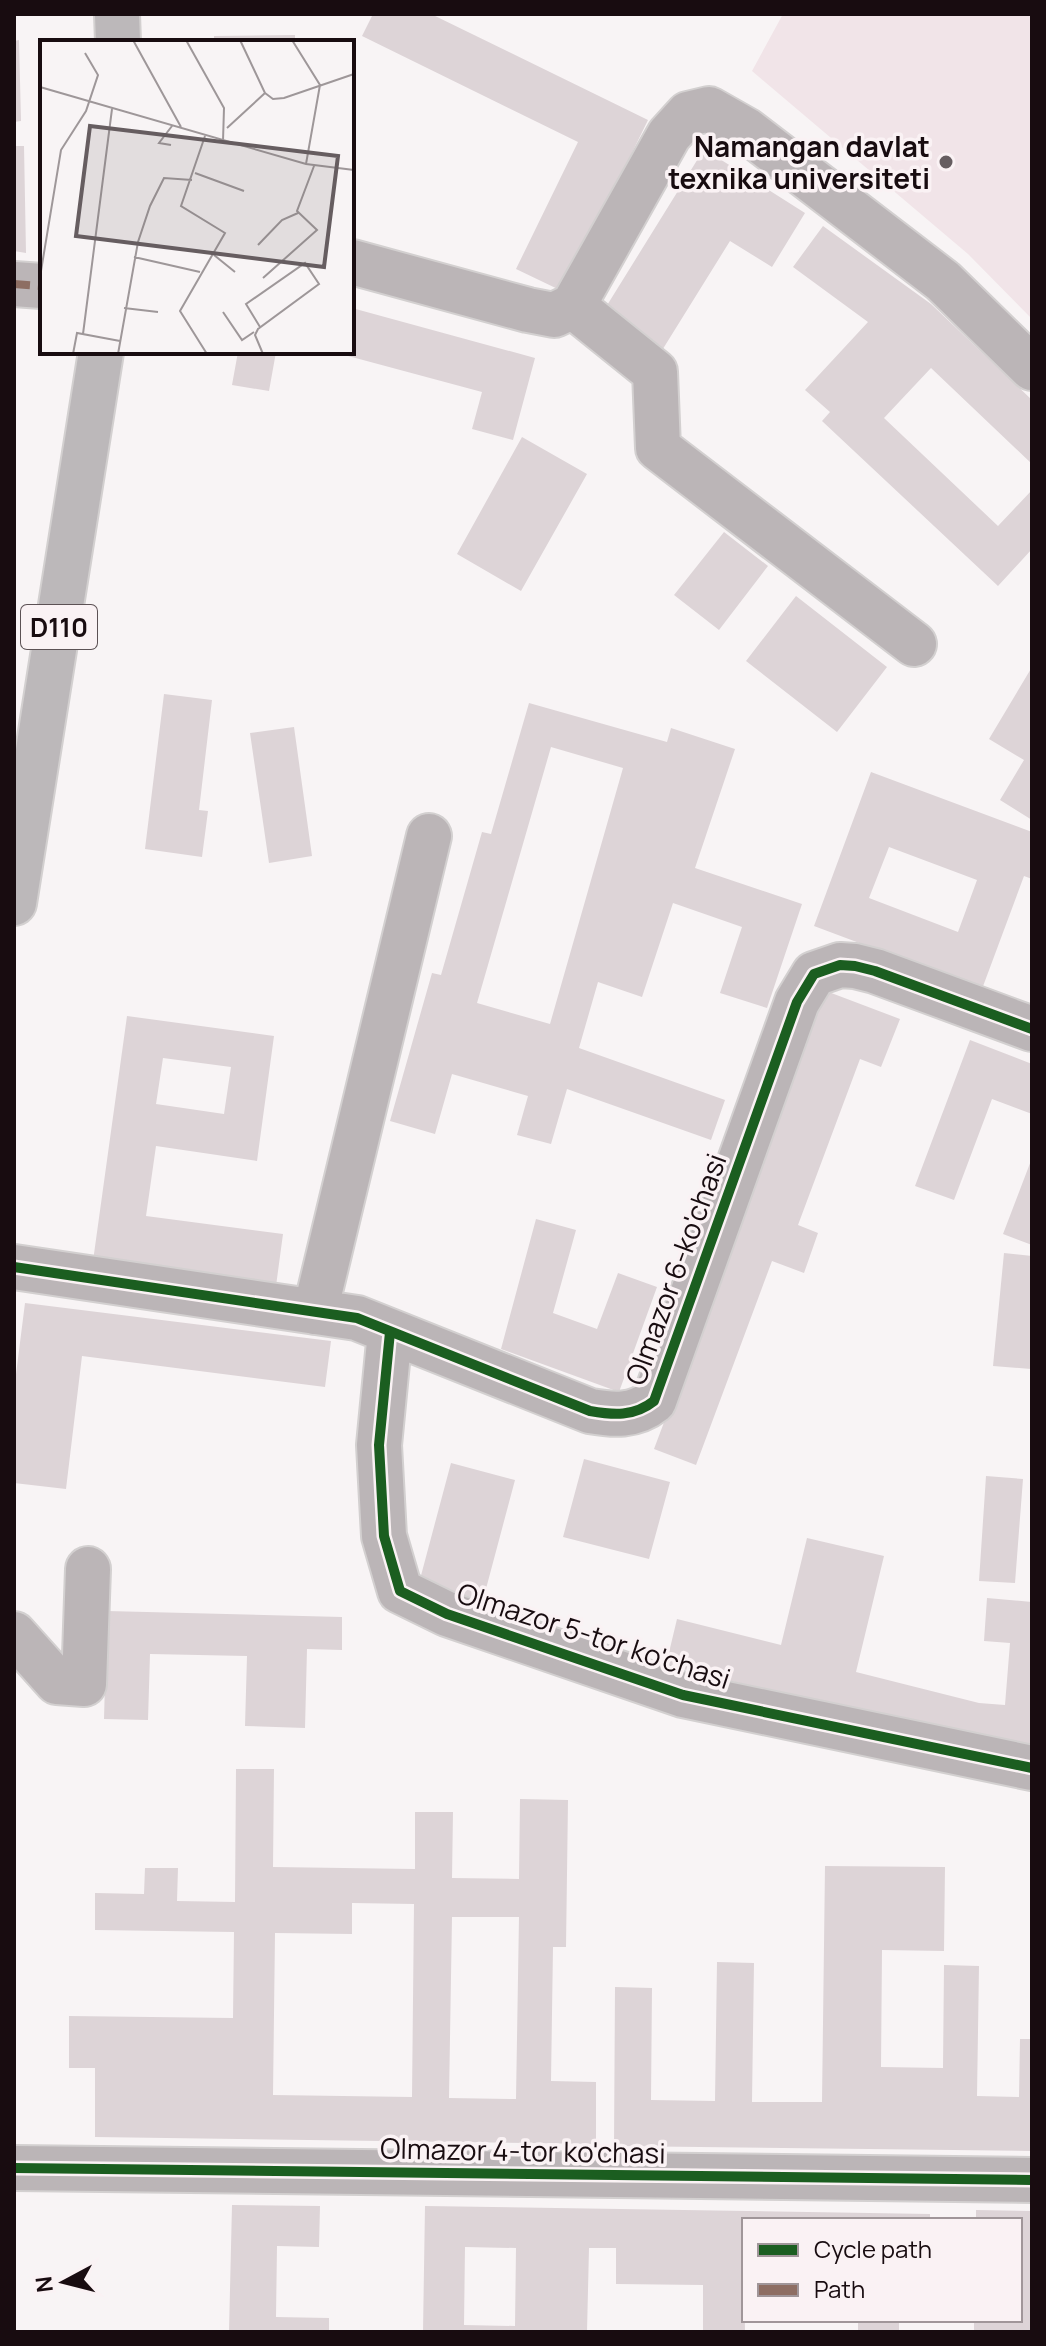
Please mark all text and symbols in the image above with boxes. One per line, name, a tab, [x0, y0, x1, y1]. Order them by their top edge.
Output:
inset map	[40, 40, 354, 354]
place label: Namangan davlat texnika universiteti	[668, 127, 930, 197]
marker: Namangan davlat texnika universiteti	[937, 153, 955, 171]
road number: D110	[21, 605, 97, 649]
street label: Olmazor 6-ko'chasi	[616, 1148, 734, 1390]
street label: Olmazor 5-tor ko'chasi	[453, 1573, 735, 1697]
street label: Olmazor 4-tor ko'chasi	[380, 2129, 666, 2171]
legend	[742, 2218, 1022, 2322]
text: Cycle path	[814, 2232, 932, 2265]
north arrow	[24, 2242, 104, 2322]
text: Path	[814, 2272, 865, 2305]
text: N	[28, 2275, 60, 2294]

